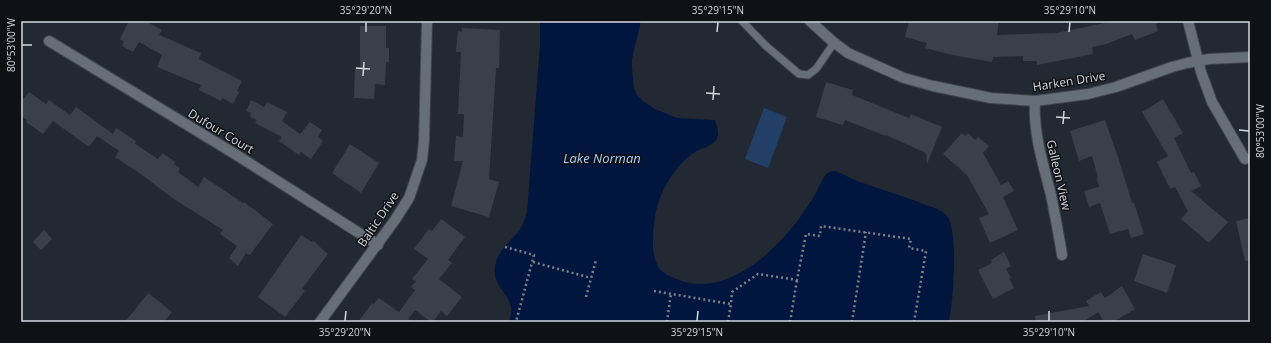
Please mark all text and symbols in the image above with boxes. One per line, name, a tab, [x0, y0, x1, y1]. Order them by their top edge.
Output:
text: 35°29'20"N	[340, 3, 392, 17]
text: 35°29'15"N	[692, 3, 744, 17]
text: 35°29'10"N	[1044, 3, 1096, 17]
text: 80°53'00"W	[4, 17, 18, 72]
street label: Harken Drive	[1031, 67, 1107, 95]
text: 80°53'00"W	[1253, 103, 1267, 158]
street label: Dufour Court	[185, 105, 257, 157]
street label: Galleon View	[1043, 138, 1076, 213]
water label: Lake Norman	[563, 149, 641, 167]
street label: Baltic Drive	[353, 188, 403, 250]
text: 35°29'20"N	[319, 325, 371, 339]
text: 35°29'15"N	[671, 325, 723, 339]
text: 35°29'10"N	[1023, 325, 1075, 339]

